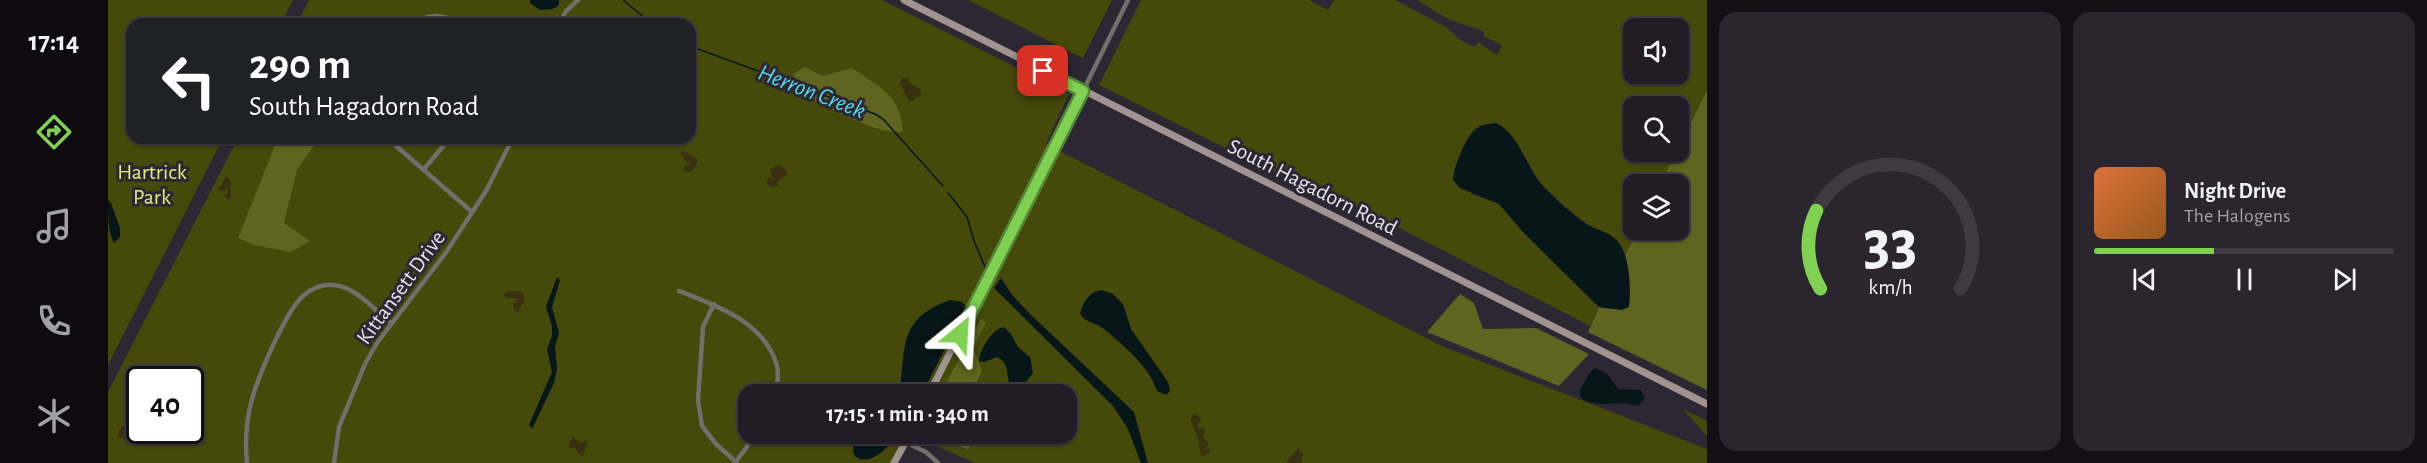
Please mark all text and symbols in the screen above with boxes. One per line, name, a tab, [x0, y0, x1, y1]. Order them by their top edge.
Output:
map controls	[1623, 18, 1689, 240]
button: sound	[1623, 18, 1689, 84]
text: 17:14	[29, 28, 79, 55]
icon: left	[150, 42, 228, 120]
text: 290 m	[249, 44, 351, 86]
pin	[1017, 45, 1068, 96]
icon: arrive	[1026, 54, 1059, 87]
water label: Herron Creek	[755, 60, 869, 123]
text: South Hagadorn Road	[249, 93, 479, 120]
button: search	[1623, 96, 1689, 162]
icon: directions	[33, 111, 75, 153]
street label: South Hagadorn Road	[1224, 135, 1401, 239]
park label: Hartrick Park	[117, 161, 187, 208]
button: layers	[1623, 174, 1689, 240]
text: Night Drive	[2184, 180, 2286, 202]
icon: music	[33, 205, 75, 247]
text: The Halogens	[2184, 206, 2290, 226]
text: 33	[1863, 213, 1917, 275]
street label: Kittansett Drive	[352, 227, 449, 348]
icon: previous	[2128, 263, 2161, 296]
icon: pause	[2228, 263, 2261, 296]
icon: next	[2328, 263, 2361, 296]
text: km/h	[1868, 277, 1912, 298]
icon: phone	[33, 300, 75, 342]
position arrow	[928, 302, 992, 366]
speed limit sign: 40	[126, 366, 204, 444]
icon: climate	[33, 395, 75, 437]
text: 17:15 · 1 min · 340 m	[826, 403, 989, 425]

